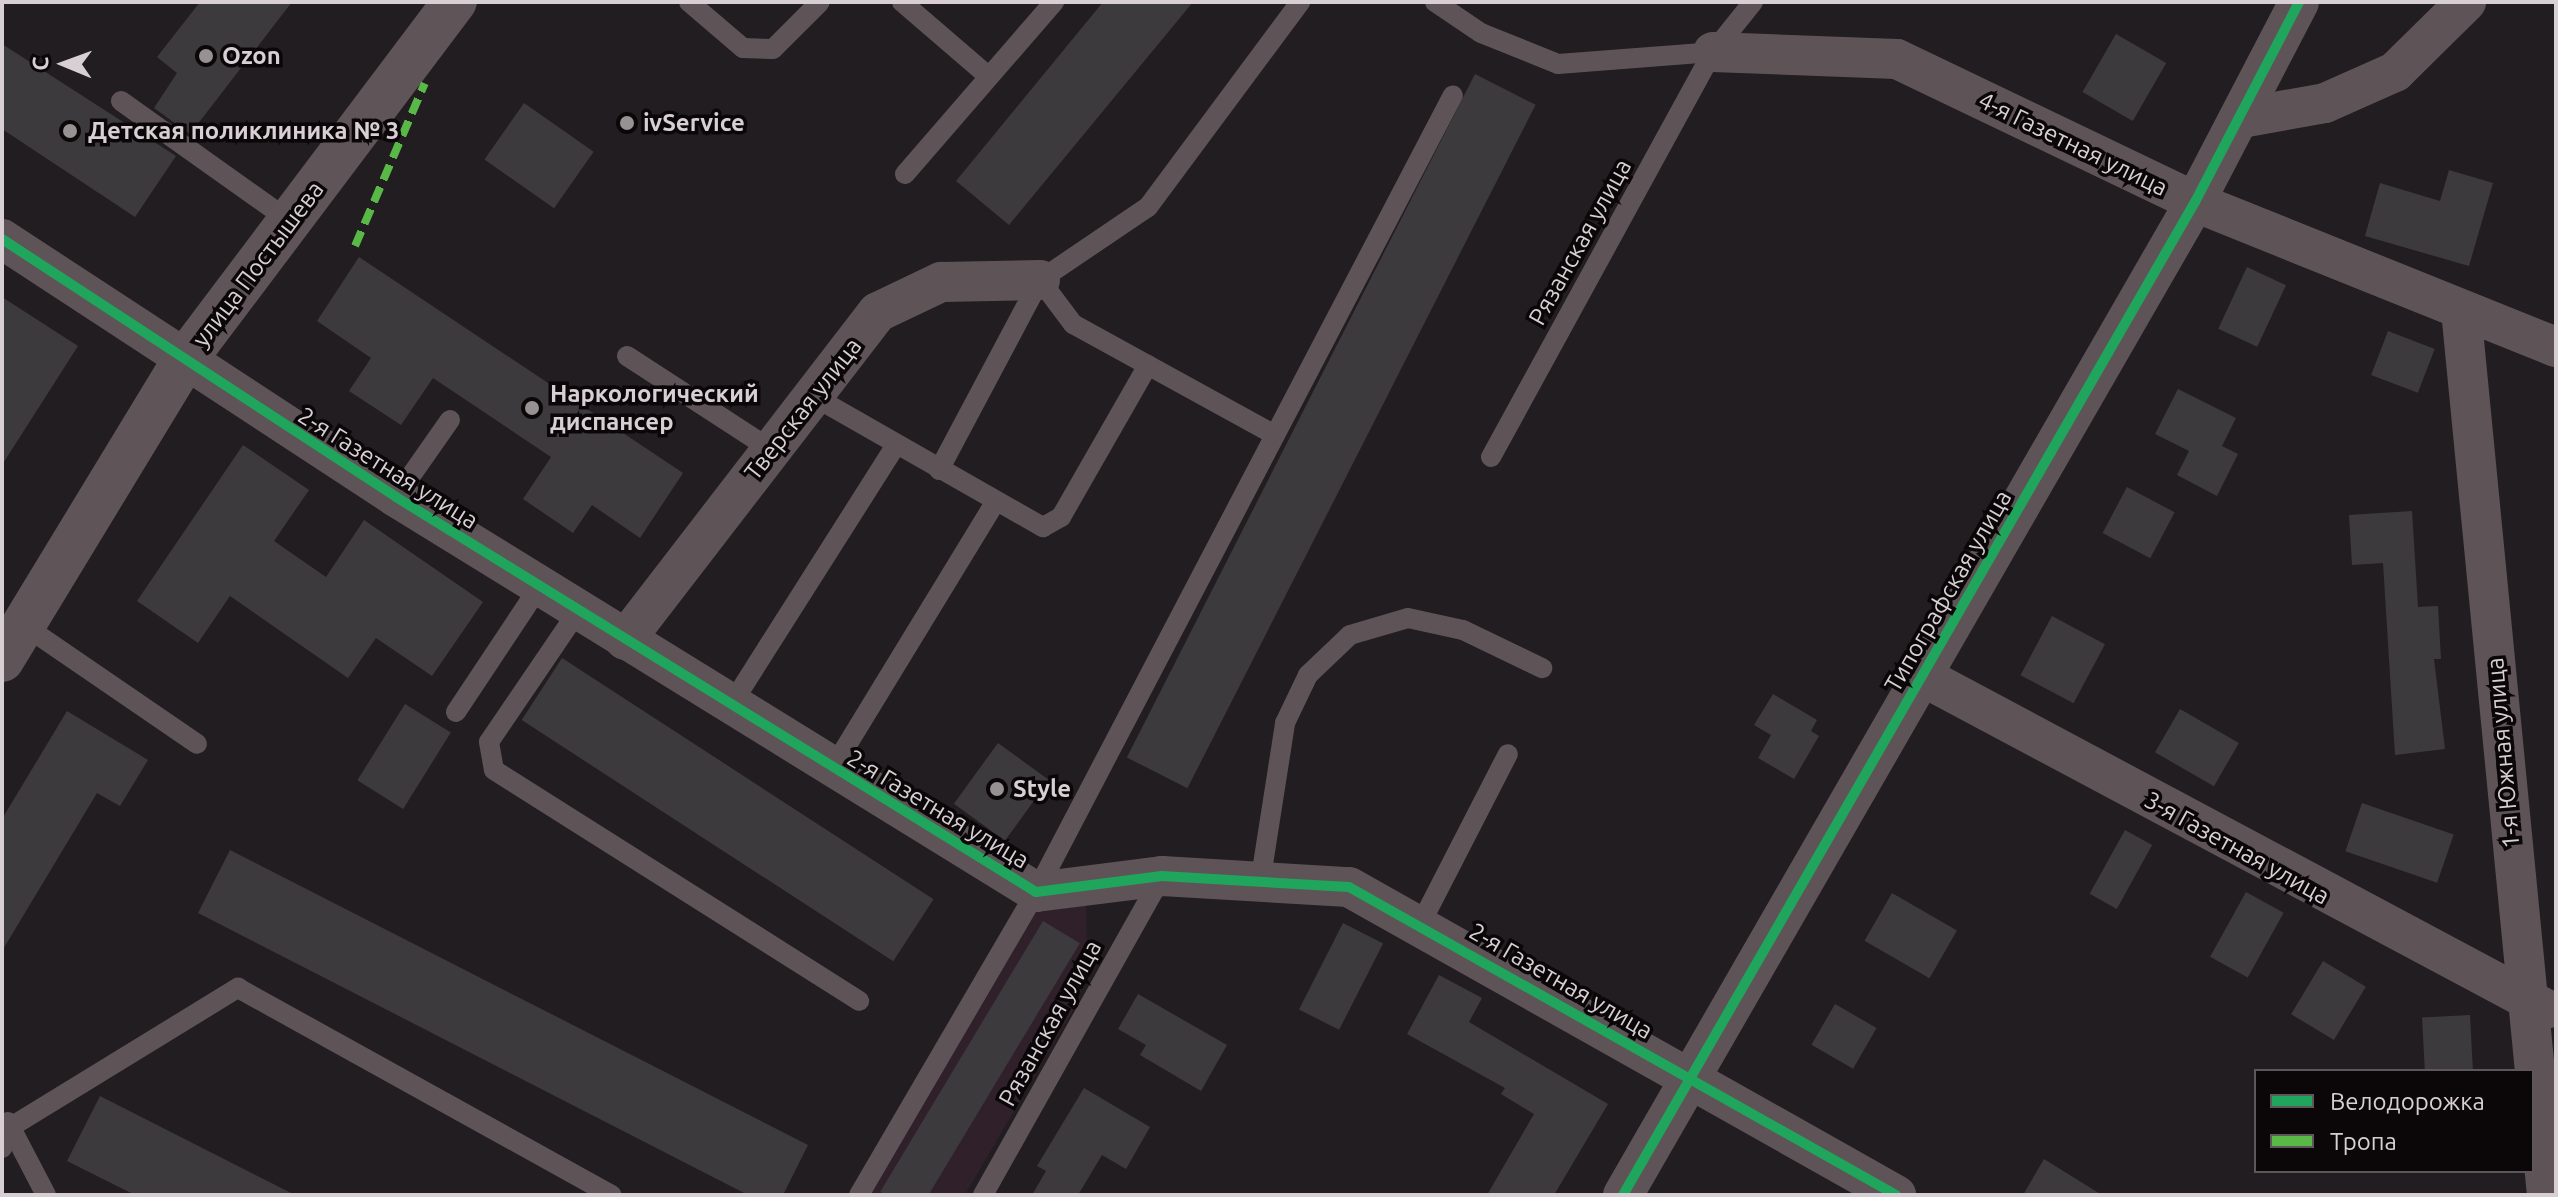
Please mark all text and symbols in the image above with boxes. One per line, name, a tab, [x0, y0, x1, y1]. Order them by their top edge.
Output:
north arrow	[24, 24, 104, 104]
place label: Ozon	[222, 42, 281, 70]
marker: Ozon	[197, 47, 215, 65]
text: С	[27, 56, 52, 71]
street label: 4-я Газетная улица	[1974, 86, 2172, 202]
place label: ivService	[643, 109, 745, 137]
marker: ivService	[618, 114, 636, 132]
place label: Детская поликлиника № 3	[88, 117, 399, 145]
marker: Детская поликлиника № 3	[59, 120, 81, 142]
street label: Рязанская улица	[1523, 154, 1637, 330]
street label: улица Постышева	[186, 175, 330, 353]
street label: Тверская улица	[739, 332, 867, 486]
place label: Наркологический диспансер	[550, 380, 759, 436]
marker: Наркологический диспансер	[521, 397, 543, 419]
street label: 2-я Газетная улица	[293, 401, 483, 535]
street label: Типографская улица	[1878, 485, 2018, 697]
street label: 1-я Южная улица	[2480, 656, 2526, 850]
street label: 2-я Газетная улица	[842, 743, 1034, 875]
place label: Style	[1013, 775, 1071, 803]
marker: Style	[988, 780, 1006, 798]
street label: 3-я Газетная улица	[2140, 785, 2334, 911]
street label: 2-я Газетная улица	[1464, 917, 1658, 1045]
street label: Рязанская улица	[993, 935, 1107, 1111]
legend	[2254, 1069, 2534, 1173]
text: Велодорожка	[2330, 1088, 2485, 1115]
text: Тропа	[2330, 1128, 2397, 1155]

